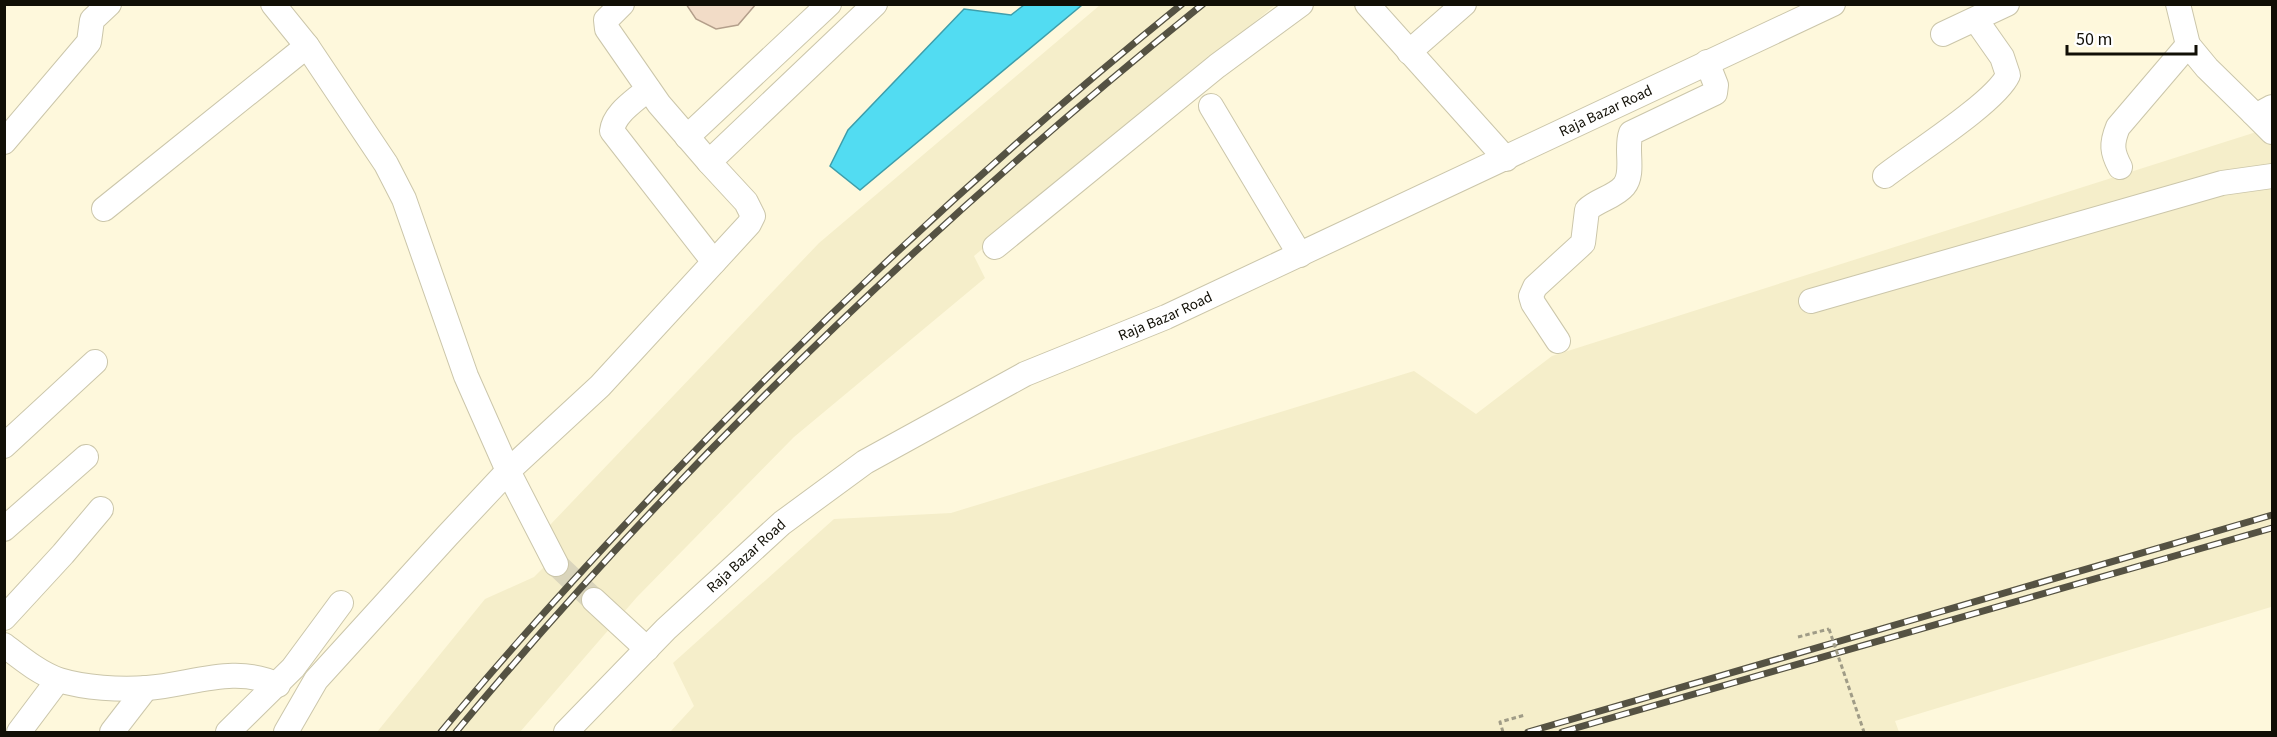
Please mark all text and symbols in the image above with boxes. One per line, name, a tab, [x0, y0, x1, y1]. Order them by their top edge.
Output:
scale bar	[2067, 18, 2196, 56]
text: 50 m	[2076, 27, 2112, 52]
street label: Raja Bazar Road	[1556, 80, 1656, 142]
street label: Raja Bazar Road	[1115, 286, 1216, 346]
street label: Raja Bazar Road	[702, 514, 790, 598]

